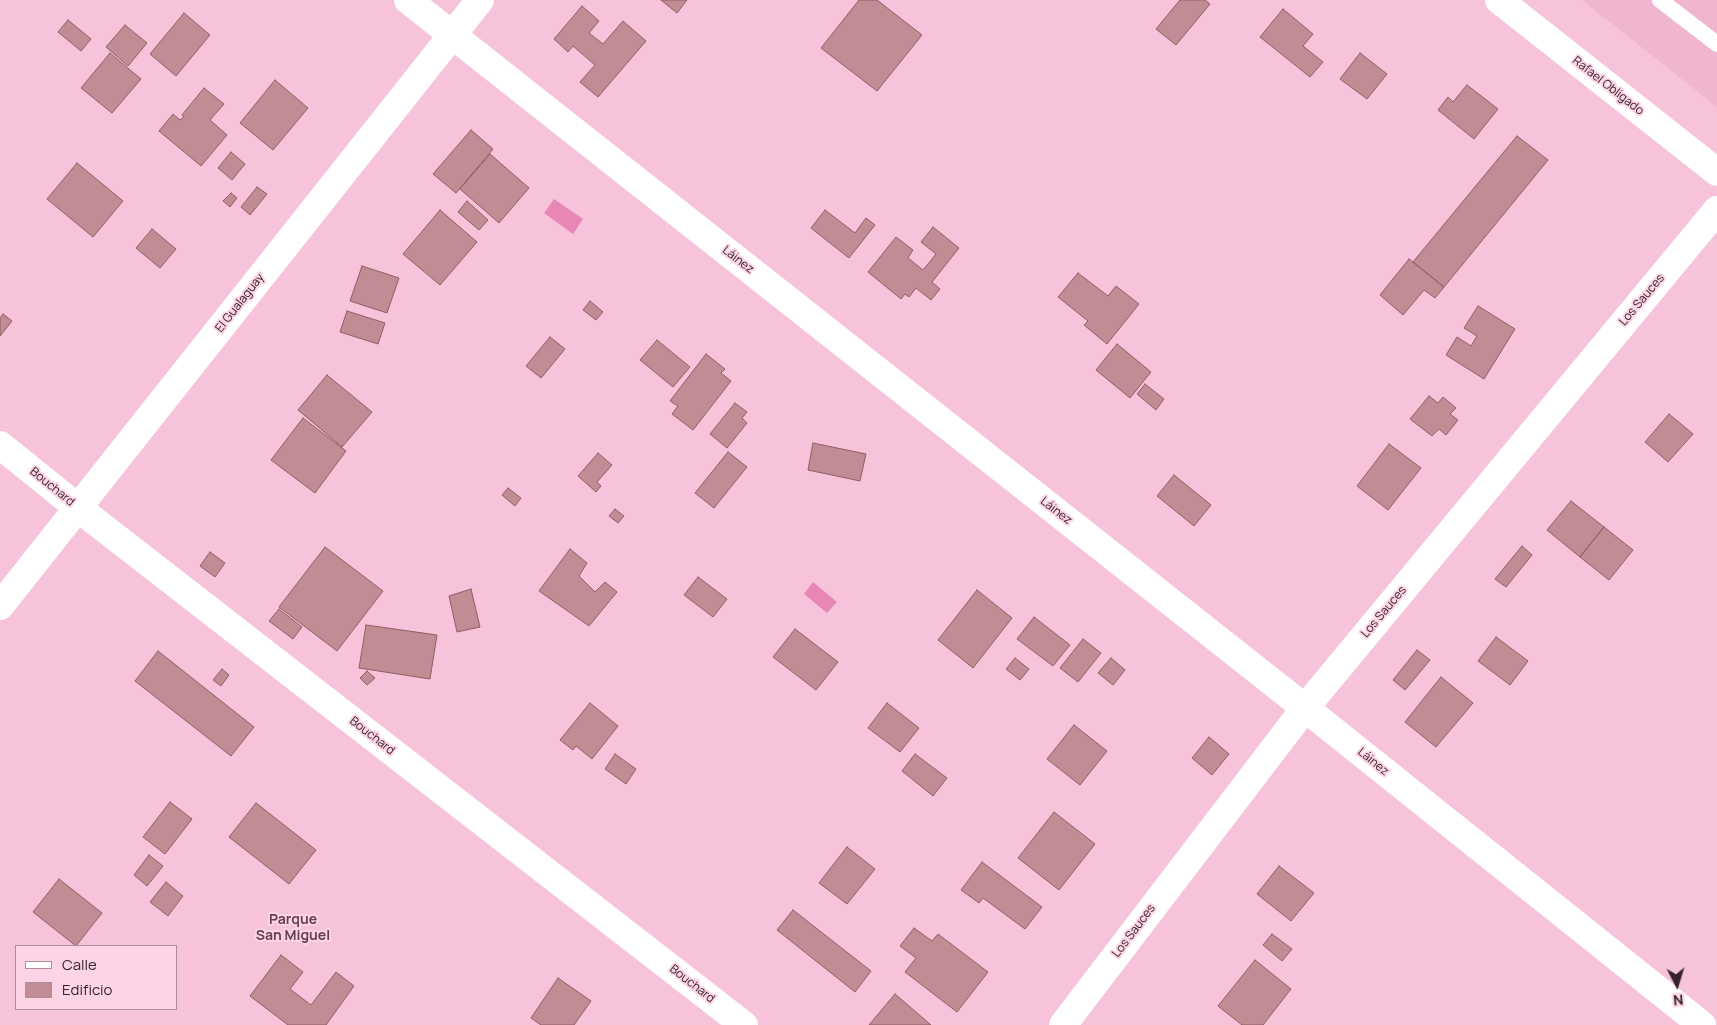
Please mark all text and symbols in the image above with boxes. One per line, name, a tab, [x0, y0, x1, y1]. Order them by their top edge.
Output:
street label: Rafael Obligado	[1569, 54, 1647, 118]
street label: Láinez	[719, 243, 757, 277]
street label: El Gualaguay	[213, 271, 267, 335]
street label: Los Sauces	[1616, 271, 1668, 329]
street label: Bouchard	[27, 465, 77, 509]
street label: Láinez	[1037, 494, 1075, 528]
street label: Los Sauces	[1358, 583, 1410, 641]
street label: Bouchard	[347, 714, 397, 758]
street label: Láinez	[1354, 745, 1392, 779]
street label: Los Sauces	[1109, 902, 1159, 960]
district label: Parque San Miguel	[256, 912, 330, 944]
legend	[15, 945, 178, 1010]
text: Calle	[62, 954, 97, 975]
north arrow	[1652, 960, 1702, 1010]
street label: Bouchard	[667, 962, 717, 1006]
text: Edificio	[62, 979, 112, 1000]
text: N	[1673, 991, 1684, 1010]

